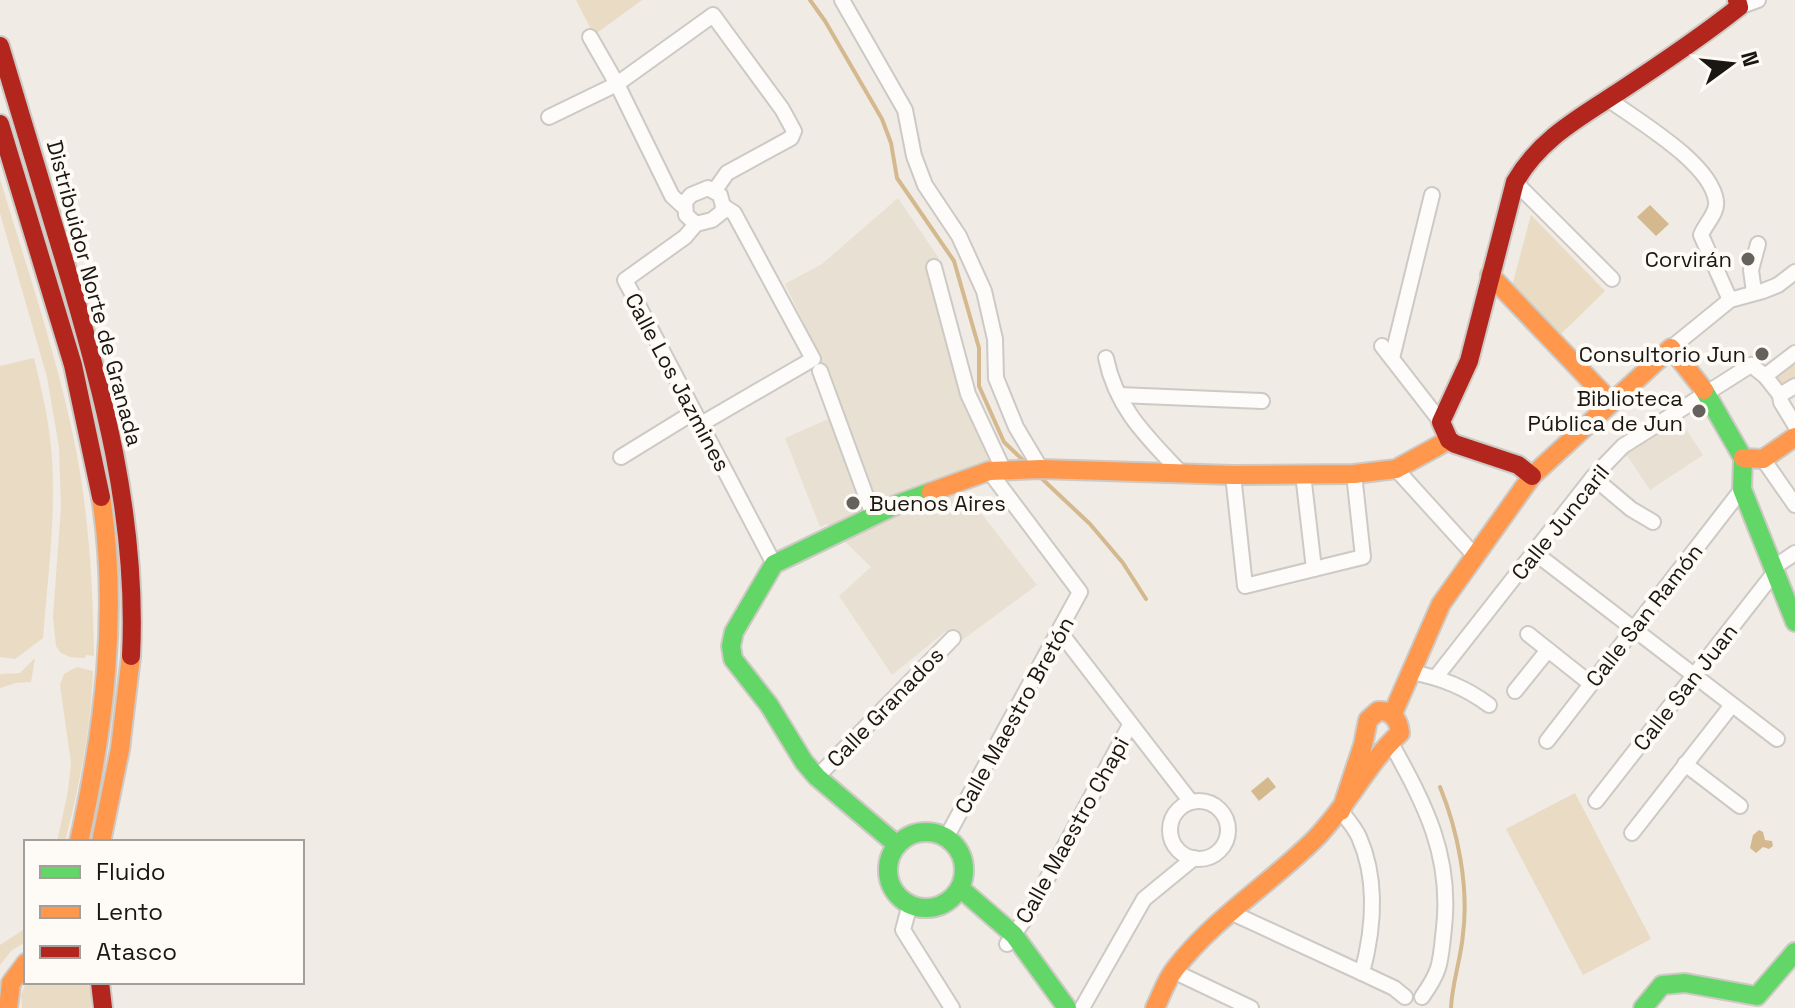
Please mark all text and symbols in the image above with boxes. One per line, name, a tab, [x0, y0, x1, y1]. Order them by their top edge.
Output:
north arrow	[1691, 24, 1771, 104]
text: N	[1735, 48, 1766, 70]
street label: Distribuidor Norte de Granada	[41, 137, 149, 449]
place label: Corvirán	[1645, 245, 1732, 273]
marker: Corvirán	[1739, 250, 1757, 268]
street label: Calle Los Jazmines	[619, 288, 737, 476]
place label: Consultorio Jun	[1579, 340, 1746, 368]
marker: Consultorio Jun	[1753, 345, 1771, 363]
place label: Biblioteca Pública de Jun	[1528, 384, 1683, 437]
marker: Biblioteca Pública de Jun	[1690, 402, 1708, 420]
street label: Calle Juncaril	[1505, 459, 1615, 585]
place label: Buenos Aires	[869, 489, 1006, 517]
marker: Buenos Aires	[844, 494, 862, 512]
street label: Calle San Ramón	[1579, 538, 1709, 692]
street label: Calle Maestro Bretón	[948, 612, 1080, 818]
street label: Calle San Juan	[1627, 618, 1743, 756]
street label: Calle Granados	[821, 641, 949, 773]
street label: Calle Maestro Chapi	[1009, 732, 1135, 928]
legend	[24, 840, 304, 984]
text: Fluido	[96, 856, 166, 887]
text: Lento	[96, 896, 163, 927]
text: Atasco	[96, 936, 177, 967]

